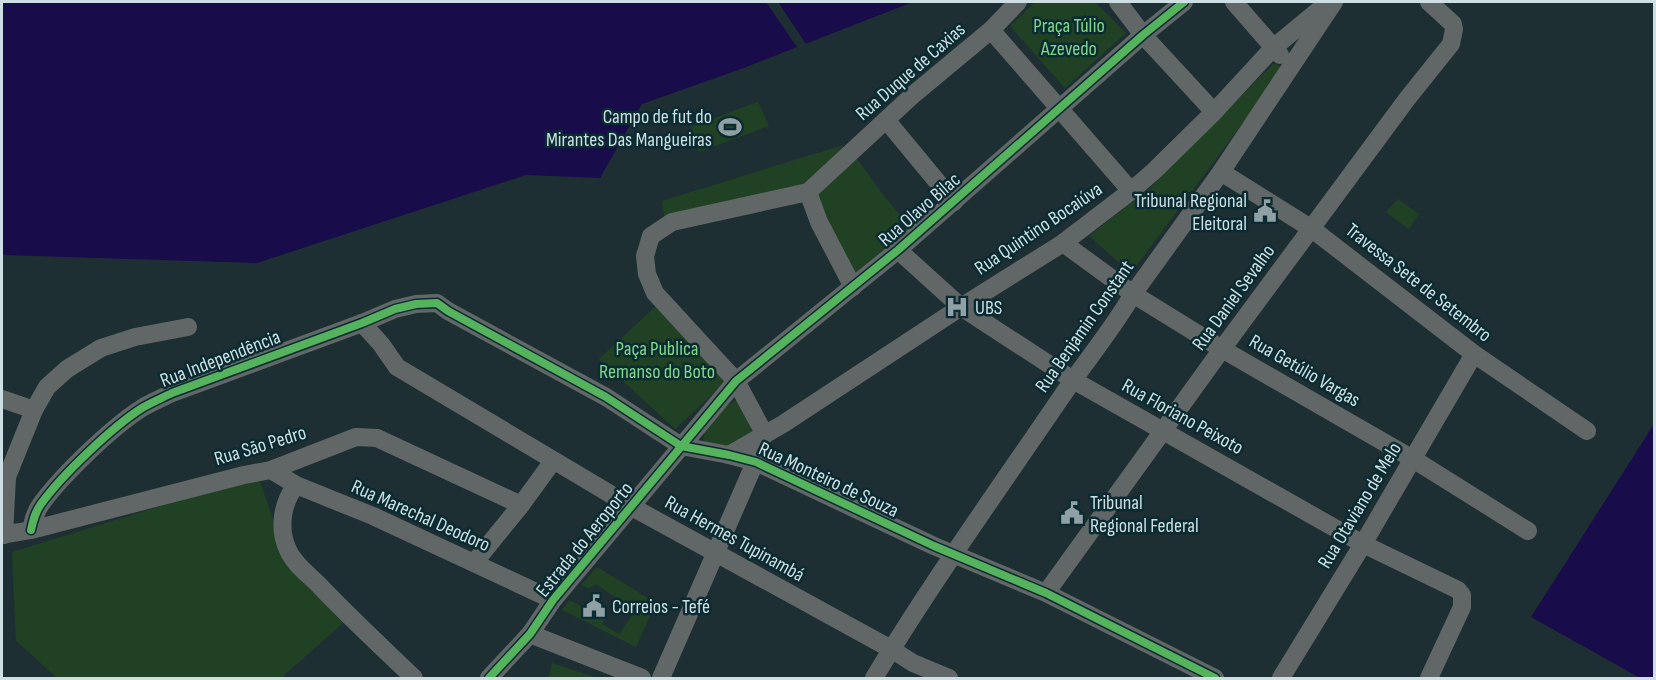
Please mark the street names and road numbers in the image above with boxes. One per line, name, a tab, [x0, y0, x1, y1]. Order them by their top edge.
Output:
street label: Rua Duque de Caxias	[851, 18, 970, 126]
street label: Rua Olavo Bilac	[874, 168, 966, 252]
street label: Rua Quintino Bocaiúva	[970, 177, 1107, 280]
street label: Travessa Sete de Setembro	[1341, 218, 1496, 347]
street label: Rua Daniel Sevalho	[1187, 240, 1280, 355]
street label: Rua Benjamin Constant	[1030, 256, 1139, 397]
street label: Rua Independência	[157, 325, 284, 393]
street label: Rua Getúlio Vargas	[1245, 329, 1364, 412]
street label: Rua Floriano Peixoto	[1118, 374, 1247, 460]
street label: Rua São Pedro	[211, 421, 309, 471]
street label: Rua Monteiro de Souza	[755, 437, 902, 523]
street label: Rua Otaviano de Melo	[1313, 438, 1407, 573]
street label: Rua Marechal Deodoro	[348, 475, 494, 557]
street label: Estrada do Aeroporto	[531, 477, 638, 602]
street label: Rua Hermes Tupinambá	[661, 491, 808, 587]

